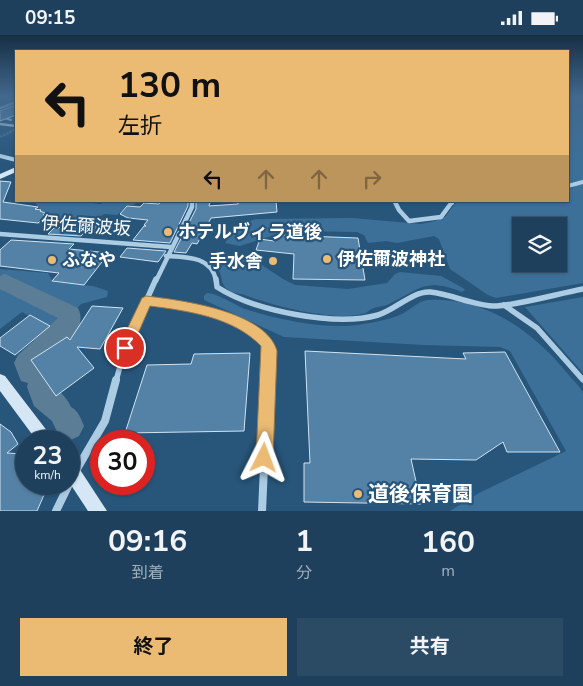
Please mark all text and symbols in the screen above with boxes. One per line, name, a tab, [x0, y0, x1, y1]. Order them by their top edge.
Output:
text: 09:15	[25, 5, 75, 31]
text: 130 m	[118, 62, 221, 109]
icon: left	[35, 70, 100, 135]
text: 左折	[118, 111, 162, 141]
icon: left	[199, 165, 227, 193]
icon: ahead	[252, 165, 280, 193]
icon: ahead	[305, 165, 333, 193]
icon: right	[358, 165, 386, 193]
street label: 伊佐爾波坂	[40, 211, 132, 241]
map controls	[512, 217, 567, 272]
button: layers	[512, 217, 567, 272]
place label: ホテルヴィラ道後	[178, 220, 322, 244]
marker: ホテルヴィラ道後	[162, 226, 174, 238]
place label: 伊佐爾波神社	[337, 247, 445, 271]
place label: ふなや	[62, 248, 116, 272]
place label: 手水舎	[209, 249, 263, 273]
marker: 伊佐爾波神社	[321, 253, 333, 265]
marker: ふなや	[46, 254, 58, 266]
marker: 手水舎	[267, 255, 279, 267]
pin	[104, 327, 146, 369]
icon: arrive	[111, 334, 139, 362]
speed limit sign: 30	[90, 430, 155, 495]
position arrow	[237, 431, 289, 483]
text: 23	[32, 439, 63, 473]
text: km/h	[34, 467, 61, 483]
place label: 道後保育園	[368, 480, 473, 508]
marker: 道後保育園	[352, 488, 364, 500]
text: 09:16	[108, 521, 187, 562]
text: 1	[295, 521, 313, 562]
text: 160	[421, 522, 475, 563]
text: m	[441, 560, 455, 582]
text: 到着	[132, 562, 164, 584]
text: 分	[296, 562, 312, 584]
button: 終了	[20, 618, 287, 676]
button: 共有	[297, 618, 563, 676]

